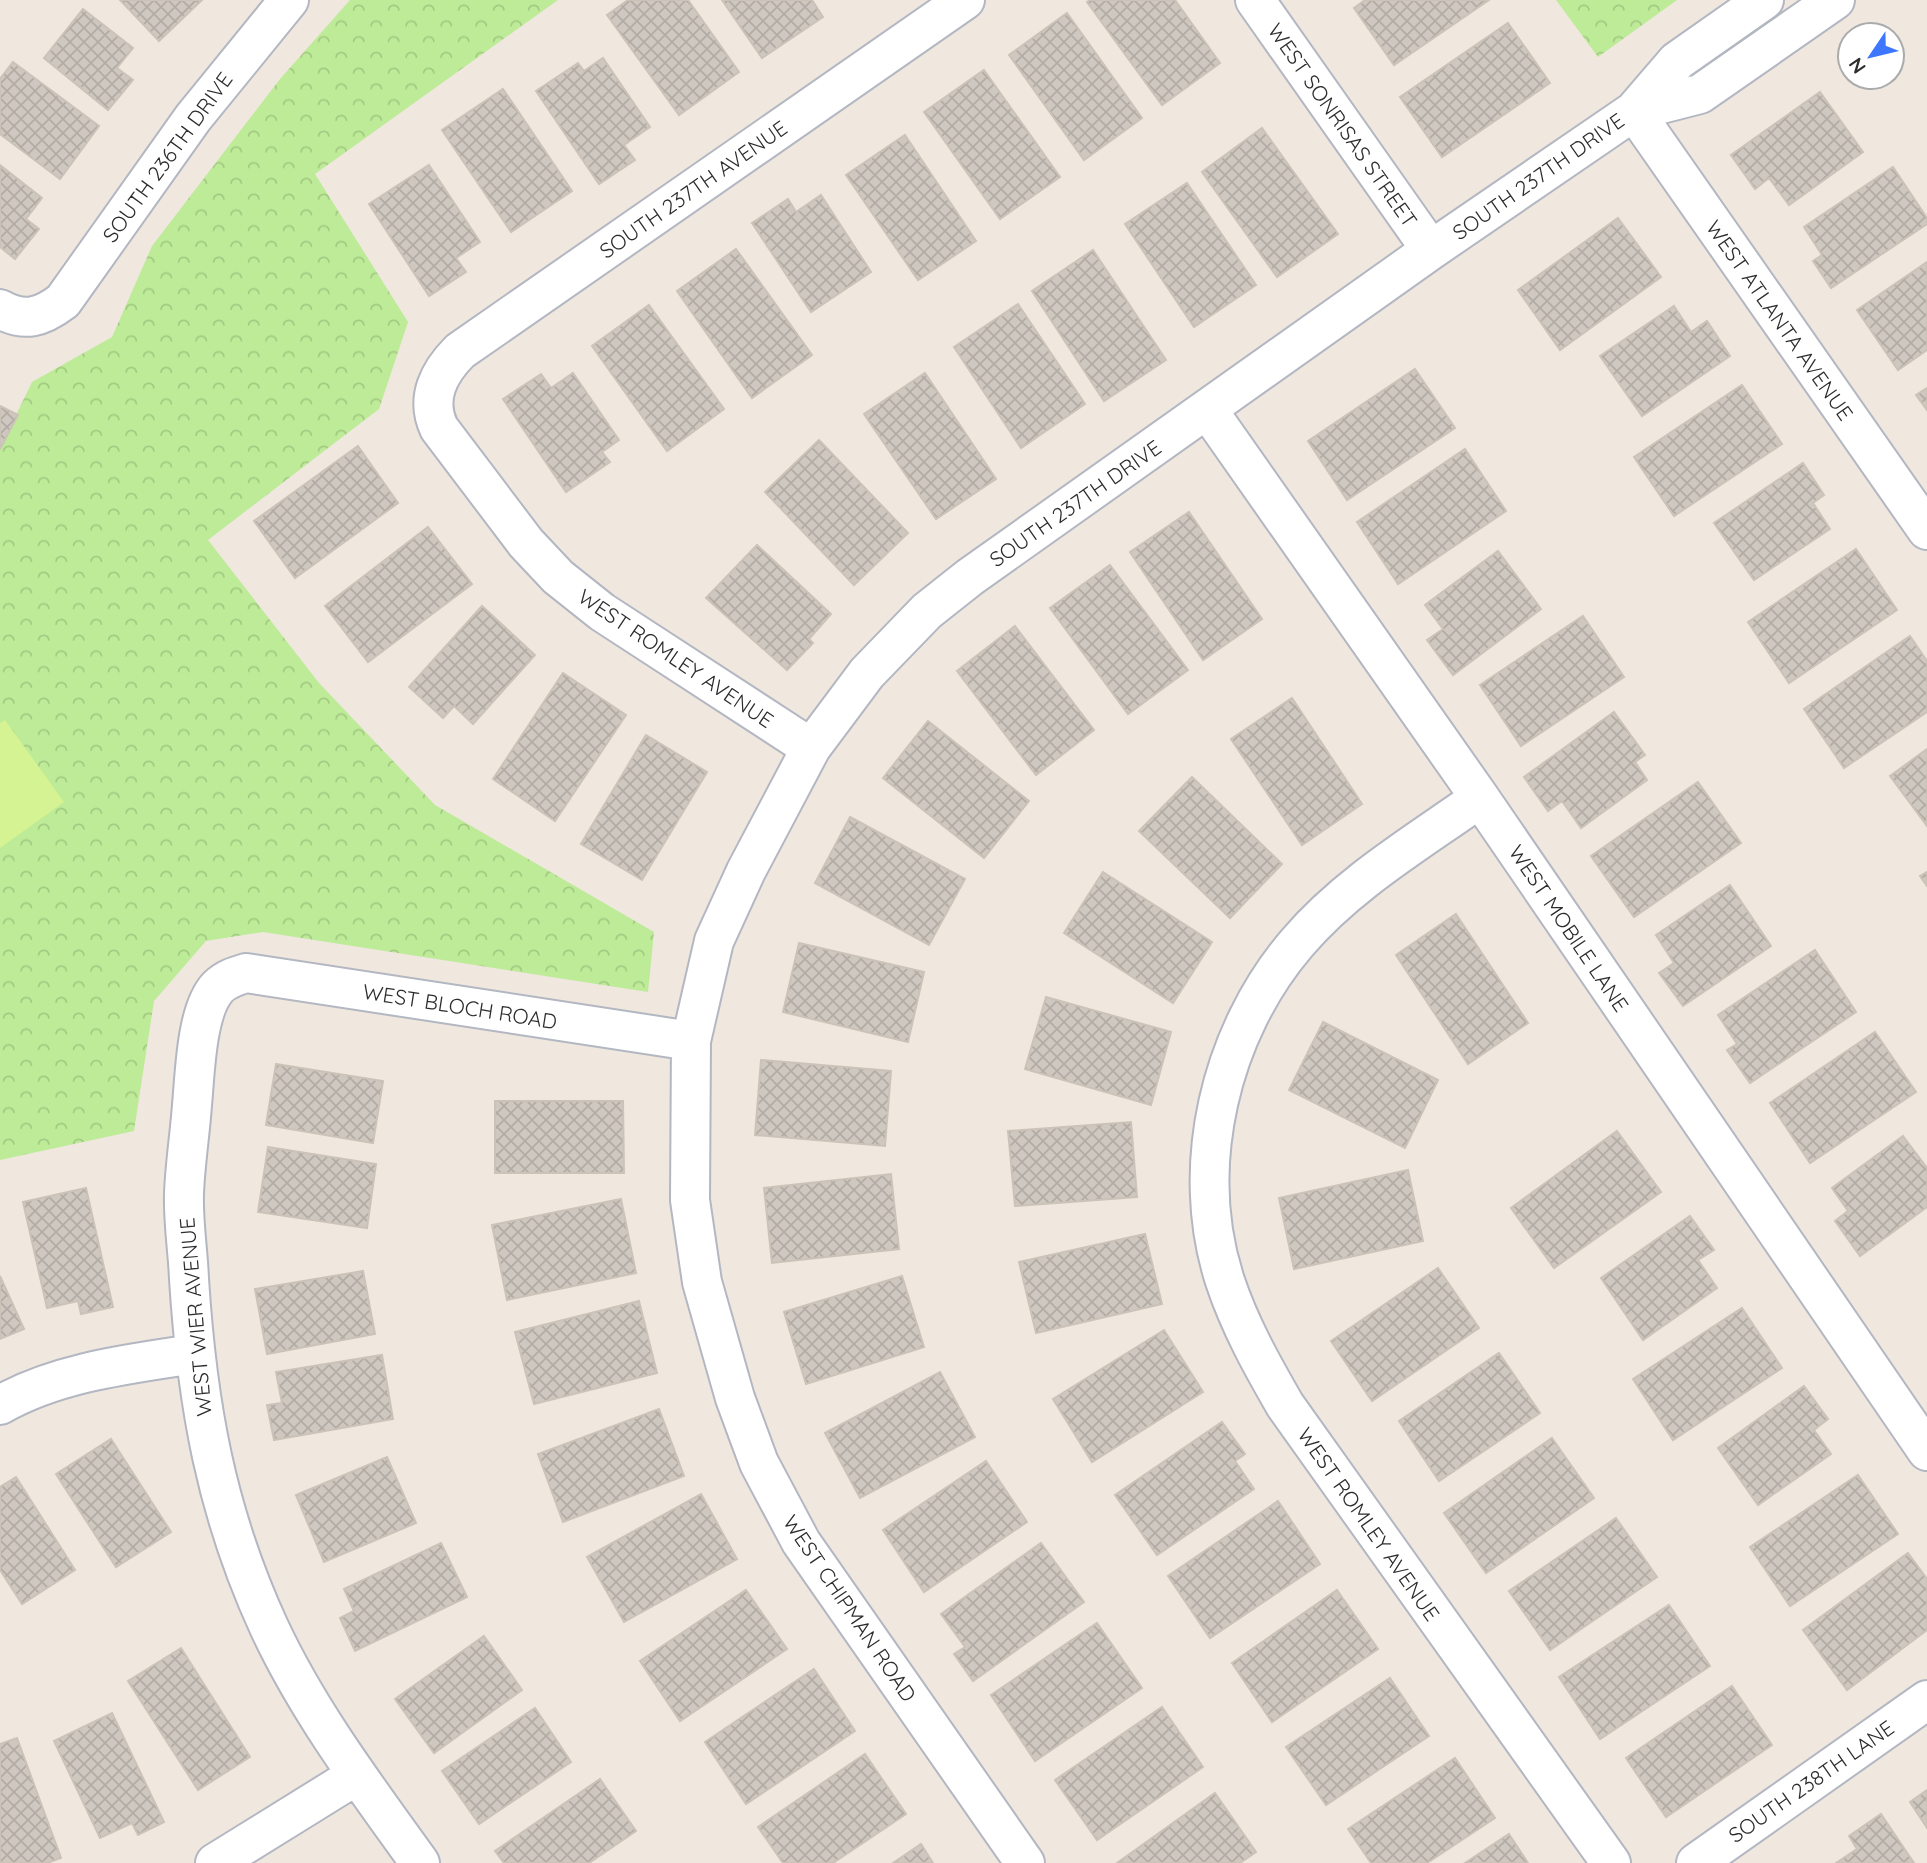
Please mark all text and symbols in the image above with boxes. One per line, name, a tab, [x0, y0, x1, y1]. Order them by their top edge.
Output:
street label: WEST SONRISAS STREET	[1263, 18, 1423, 232]
north arrow	[1836, 21, 1906, 91]
text: N	[1843, 53, 1871, 78]
street label: SOUTH 236TH DRIVE	[96, 67, 238, 247]
street label: SOUTH 237TH DRIVE	[1447, 107, 1629, 245]
street label: SOUTH 237TH AVENUE	[594, 114, 792, 264]
street label: WEST ATLANTA AVENUE	[1701, 215, 1859, 425]
street label: SOUTH 237TH DRIVE	[984, 434, 1166, 572]
street label: WEST ROMLEY AVENUE	[573, 583, 779, 733]
street label: WEST MOBILE LANE	[1504, 840, 1634, 1016]
street label: WEST BLOCH ROAD	[361, 978, 559, 1034]
street label: WEST WIER AVENUE	[173, 1217, 217, 1417]
street label: WEST ROMLEY AVENUE	[1292, 1422, 1446, 1626]
street label: WEST CHIPMAN ROAD	[778, 1510, 922, 1706]
street label: SOUTH 238TH LANE	[1723, 1714, 1899, 1848]

